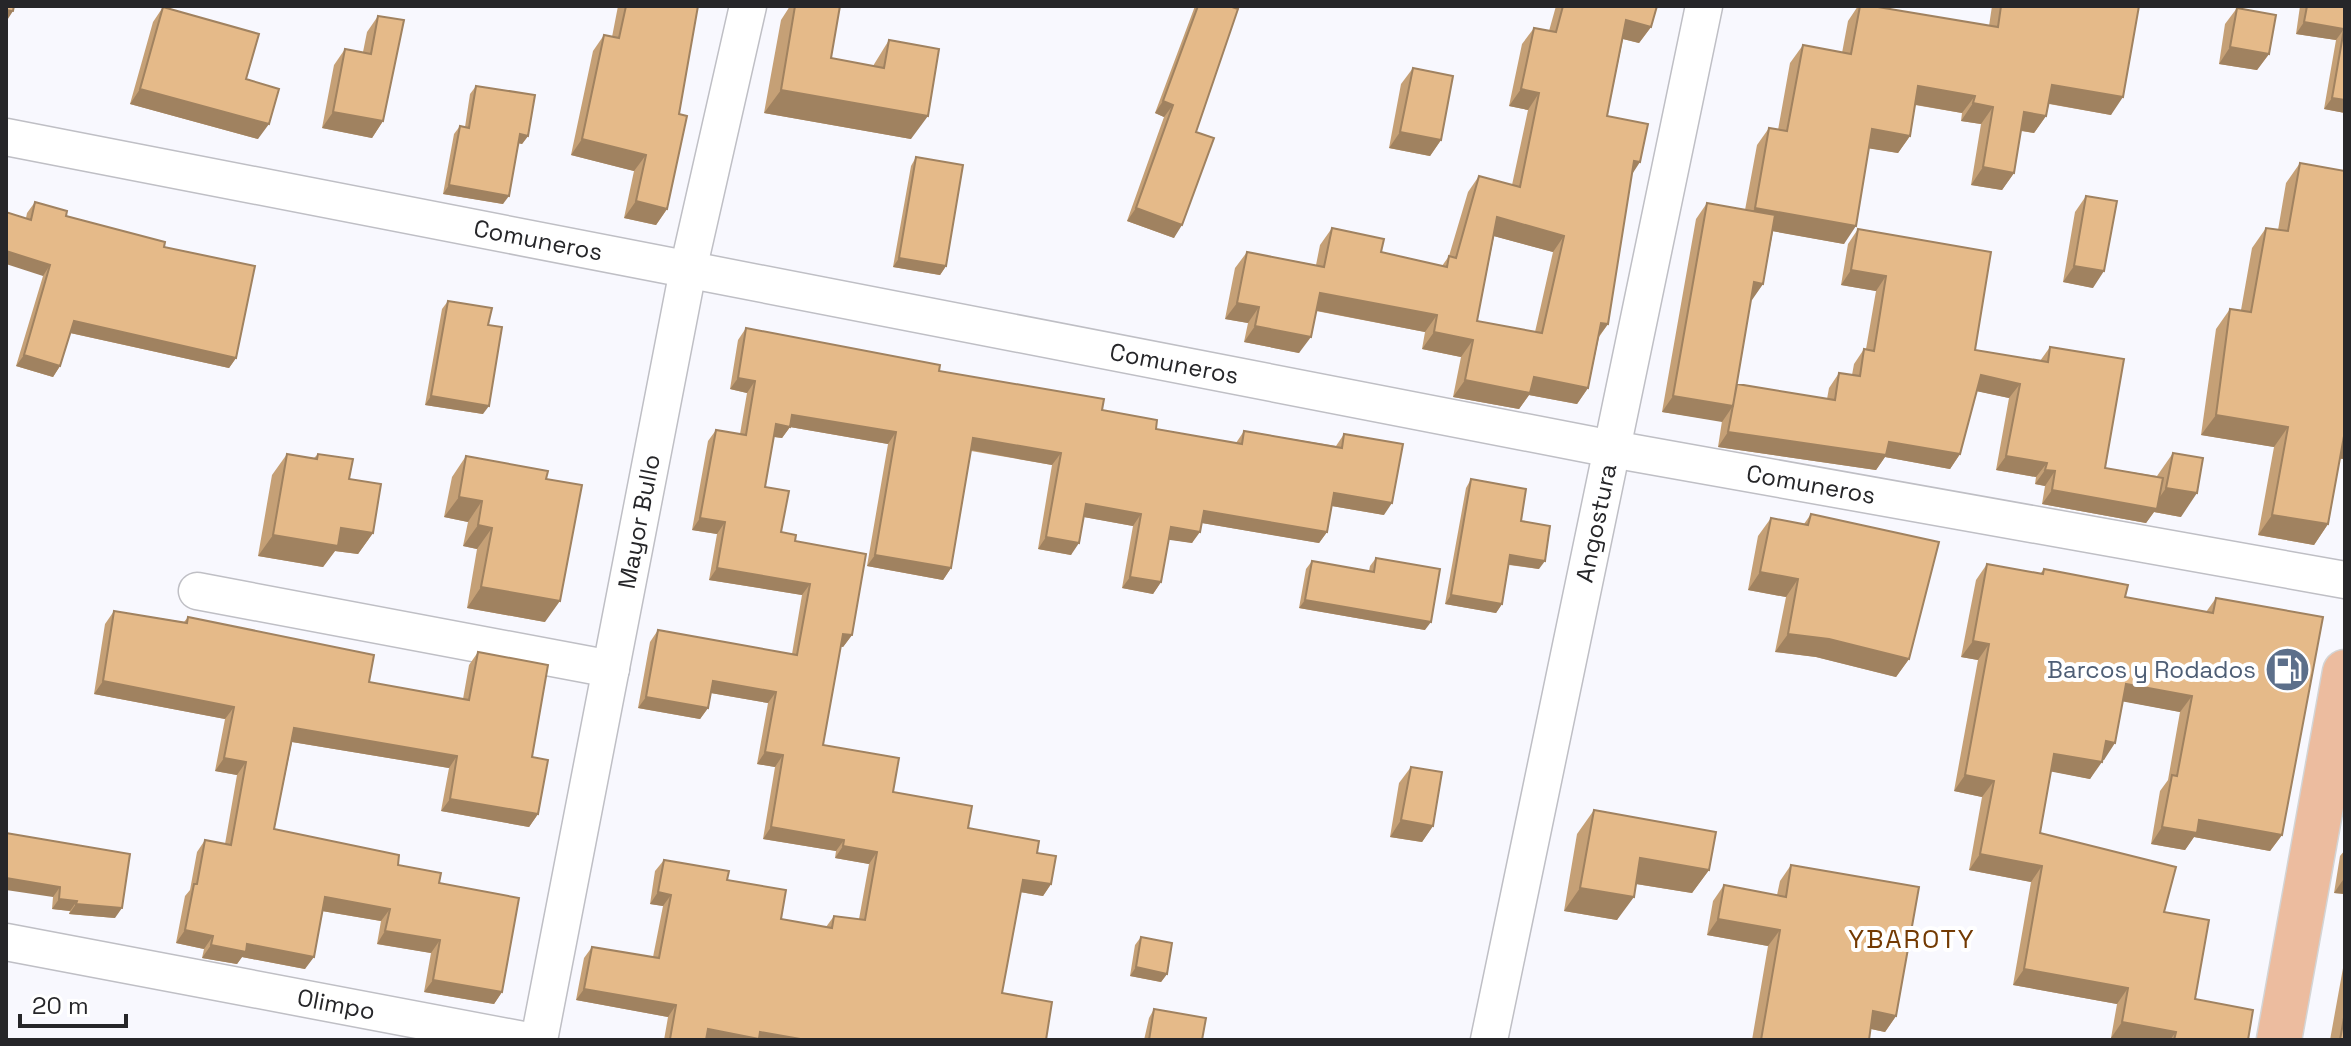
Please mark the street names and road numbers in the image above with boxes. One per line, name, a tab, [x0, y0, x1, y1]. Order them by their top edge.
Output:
street label: Comuneros	[471, 212, 605, 268]
street label: Comuneros	[1107, 336, 1241, 391]
street label: Mayor Bullo	[611, 452, 667, 591]
street label: Comuneros	[1744, 457, 1878, 511]
street label: Angostura	[1569, 461, 1623, 585]
street label: Olimpo	[295, 982, 378, 1027]

